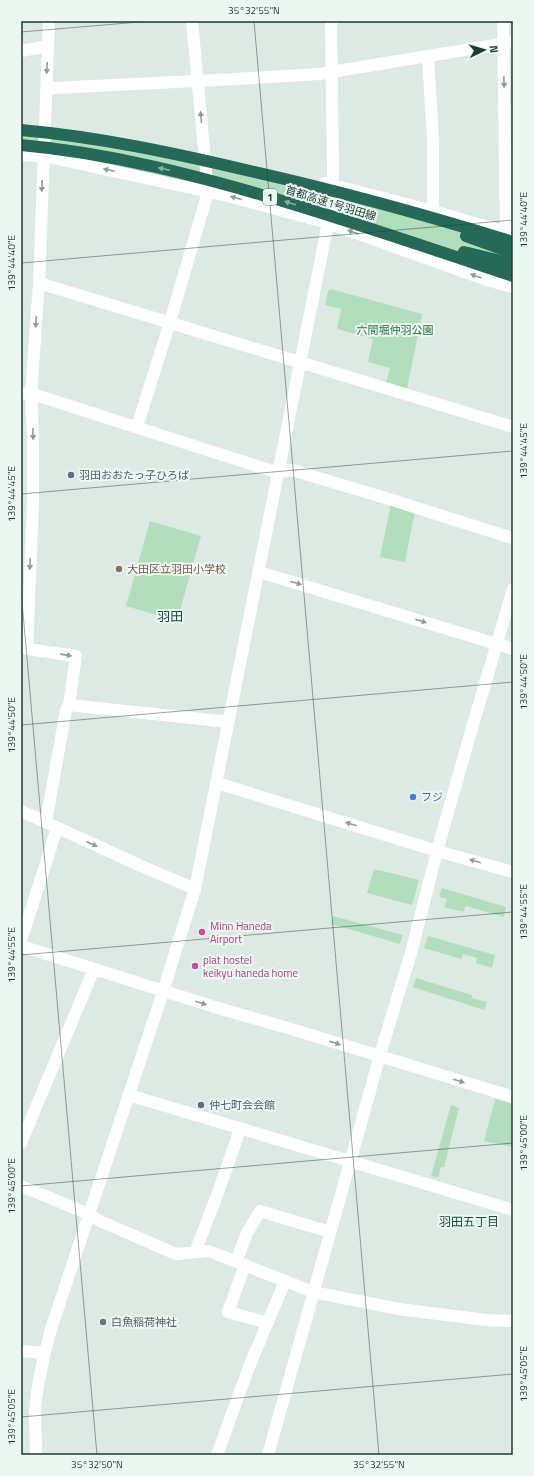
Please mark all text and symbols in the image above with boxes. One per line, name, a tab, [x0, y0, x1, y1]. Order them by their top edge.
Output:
text: 35°32'55"N	[228, 3, 280, 18]
north arrow	[464, 30, 504, 70]
text: N	[486, 45, 502, 54]
one-way arrow	[44, 62, 50, 75]
one-way arrow	[501, 76, 507, 89]
one-way arrow	[198, 111, 204, 123]
one-way arrow	[158, 166, 170, 172]
one-way arrow	[103, 167, 115, 173]
one-way arrow	[39, 180, 46, 192]
street label: 首都高速1号羽田線	[284, 182, 378, 224]
road number: 1	[263, 189, 277, 205]
text: 139°44'40"E	[516, 191, 531, 248]
one-way arrow	[230, 195, 242, 201]
one-way arrow	[283, 200, 295, 206]
one-way arrow	[347, 229, 359, 235]
text: 139°44'40"E	[4, 234, 19, 291]
one-way arrow	[469, 272, 481, 278]
one-way arrow	[32, 316, 39, 328]
park label: 六間堀仲羽公園	[357, 322, 434, 338]
text: 139°44'45"E	[516, 422, 531, 479]
one-way arrow	[30, 428, 36, 441]
text: 139°44'45"E	[4, 465, 19, 522]
place label: 羽田おおたっ子ひろば	[79, 467, 189, 483]
marker: 羽田おおたっ子ひろば	[66, 470, 76, 480]
one-way arrow	[27, 558, 34, 570]
place label: 大田区立羽田小学校	[127, 561, 226, 577]
marker: 大田区立羽田小学校	[114, 564, 124, 574]
one-way arrow	[291, 580, 303, 586]
district label: 羽田	[157, 606, 183, 626]
one-way arrow	[415, 618, 427, 624]
one-way arrow	[60, 652, 72, 658]
text: 139°44'50"E	[516, 653, 531, 710]
text: 139°44'50"E	[4, 696, 19, 753]
place label: フジ	[421, 789, 443, 805]
marker: フジ	[408, 792, 418, 802]
one-way arrow	[345, 821, 357, 827]
one-way arrow	[87, 841, 98, 847]
one-way arrow	[469, 858, 482, 864]
text: 139°44'55"E	[516, 883, 531, 940]
place label: Minn Haneda Airport	[210, 918, 272, 947]
text: 139°44'55"E	[4, 926, 19, 983]
marker: Minn Haneda Airport	[197, 927, 207, 937]
place label: plat hostel keikyu haneda home	[203, 952, 298, 981]
marker: plat hostel keikyu haneda home	[190, 961, 200, 971]
one-way arrow	[195, 1000, 207, 1006]
one-way arrow	[329, 1040, 341, 1046]
one-way arrow	[453, 1078, 465, 1084]
place label: 仲七町会会館	[209, 1097, 275, 1113]
marker: 仲七町会会館	[196, 1100, 206, 1110]
text: 139°45'00"E	[516, 1114, 531, 1171]
text: 139°45'00"E	[4, 1157, 19, 1214]
district label: 羽田五丁目	[439, 1212, 499, 1231]
place label: 白魚稲荷神社	[111, 1314, 177, 1330]
marker: 白魚稲荷神社	[98, 1317, 108, 1327]
text: 139°45'05"E	[516, 1345, 531, 1402]
text: 139°45'05"E	[4, 1388, 19, 1445]
text: 35°32'50"N	[71, 1457, 123, 1472]
text: 35°32'55"N	[353, 1457, 405, 1472]

